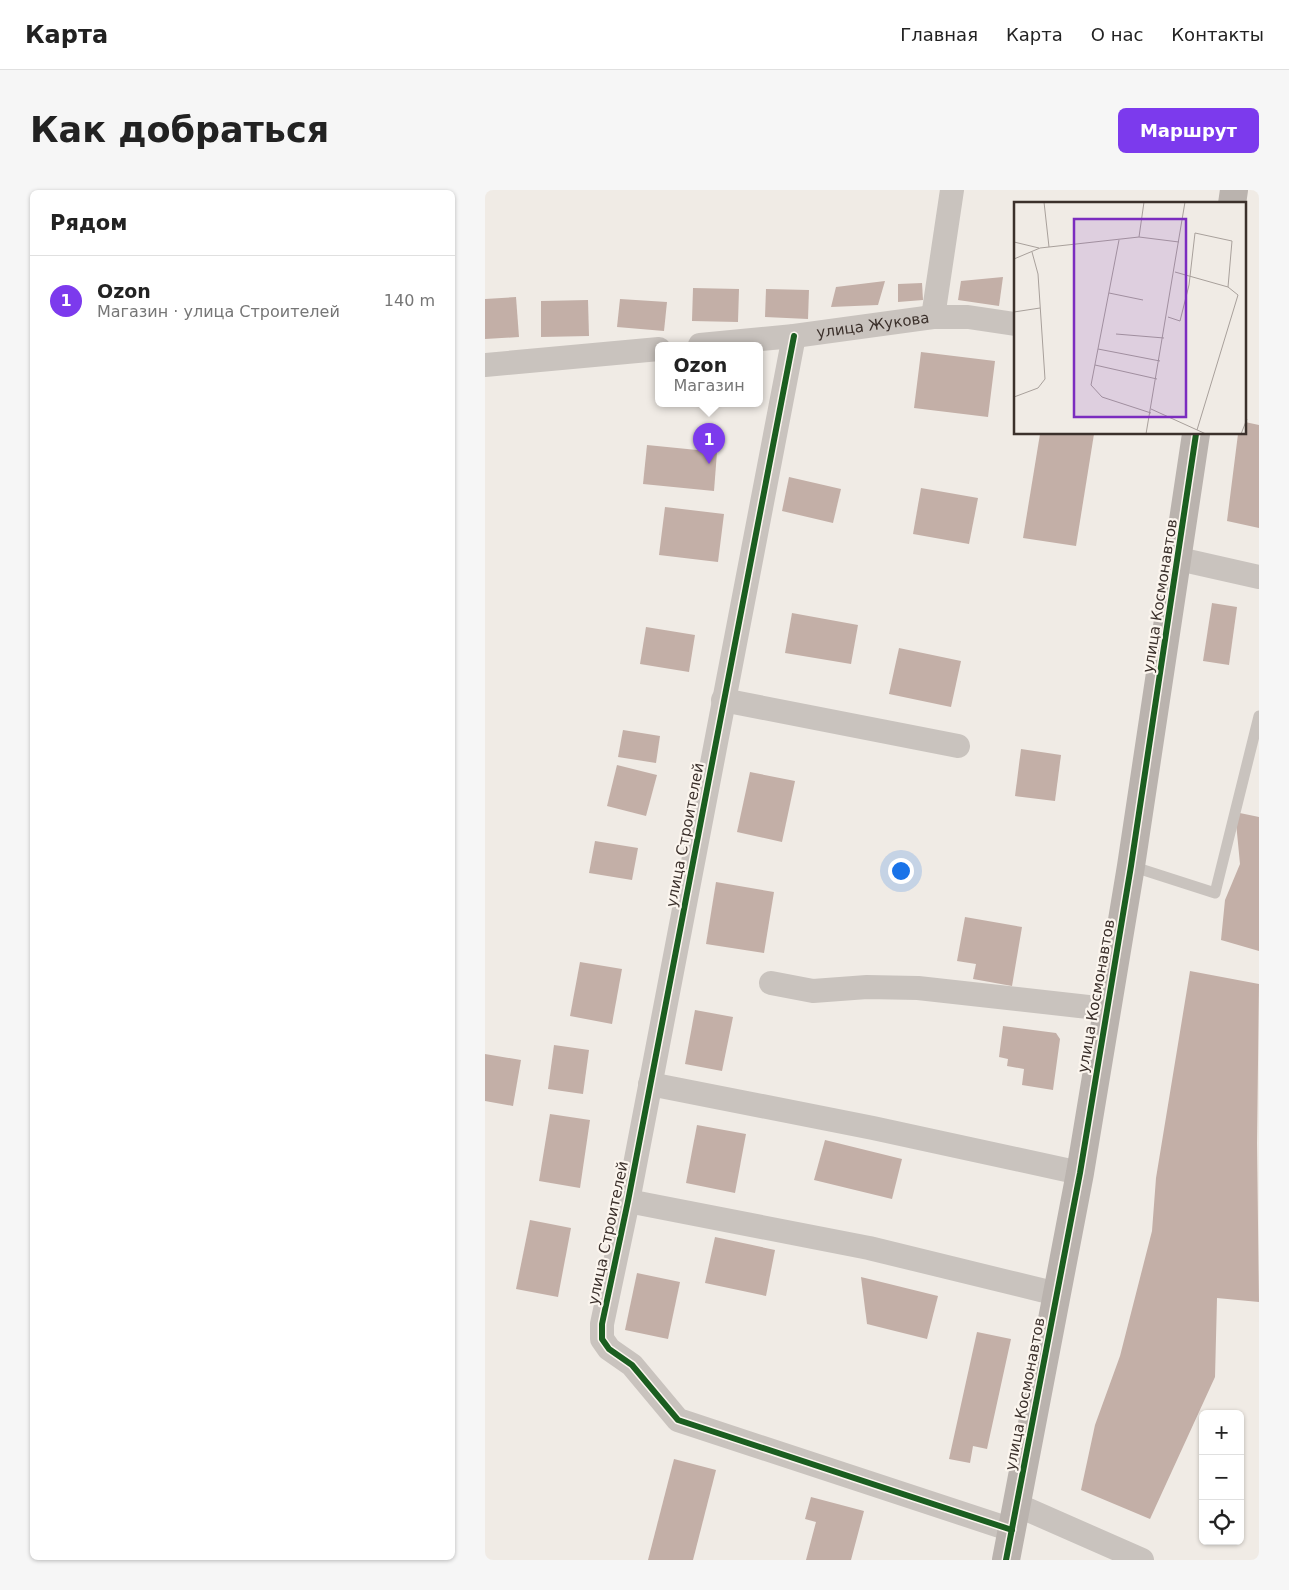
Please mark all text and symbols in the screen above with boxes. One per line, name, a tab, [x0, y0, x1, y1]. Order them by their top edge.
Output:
text: Карта	[25, 21, 108, 49]
text: Главная	[900, 24, 978, 45]
text: Карта	[1006, 24, 1063, 45]
text: О нас	[1091, 24, 1143, 45]
text: Контакты	[1171, 24, 1264, 45]
button: Маршрут	[1118, 108, 1259, 153]
text: Как добраться	[30, 110, 329, 150]
inset map	[1014, 202, 1247, 435]
text: Рядом	[50, 211, 127, 235]
text: Ozon	[97, 280, 151, 302]
text: 1	[60, 291, 72, 310]
text: 140 m	[384, 291, 435, 310]
text: Магазин · улица Строителей	[97, 302, 340, 321]
street label: улица Жукова	[815, 309, 930, 342]
popup	[655, 342, 763, 407]
text: Ozon	[673, 354, 727, 376]
text: Магазин	[673, 376, 745, 395]
pin: 1	[693, 423, 725, 464]
street label: улица Космонавтов	[1139, 518, 1181, 674]
street label: улица Строителей	[662, 761, 708, 909]
your location	[888, 858, 914, 884]
street label: улица Космонавтов	[1074, 918, 1118, 1074]
street label: улица Строителей	[584, 1159, 632, 1307]
street label: улица Космонавтов	[1001, 1316, 1049, 1472]
map controls	[1199, 1410, 1244, 1545]
button: +	[1199, 1410, 1244, 1455]
button: −	[1199, 1455, 1244, 1500]
button: locate	[1199, 1500, 1244, 1545]

